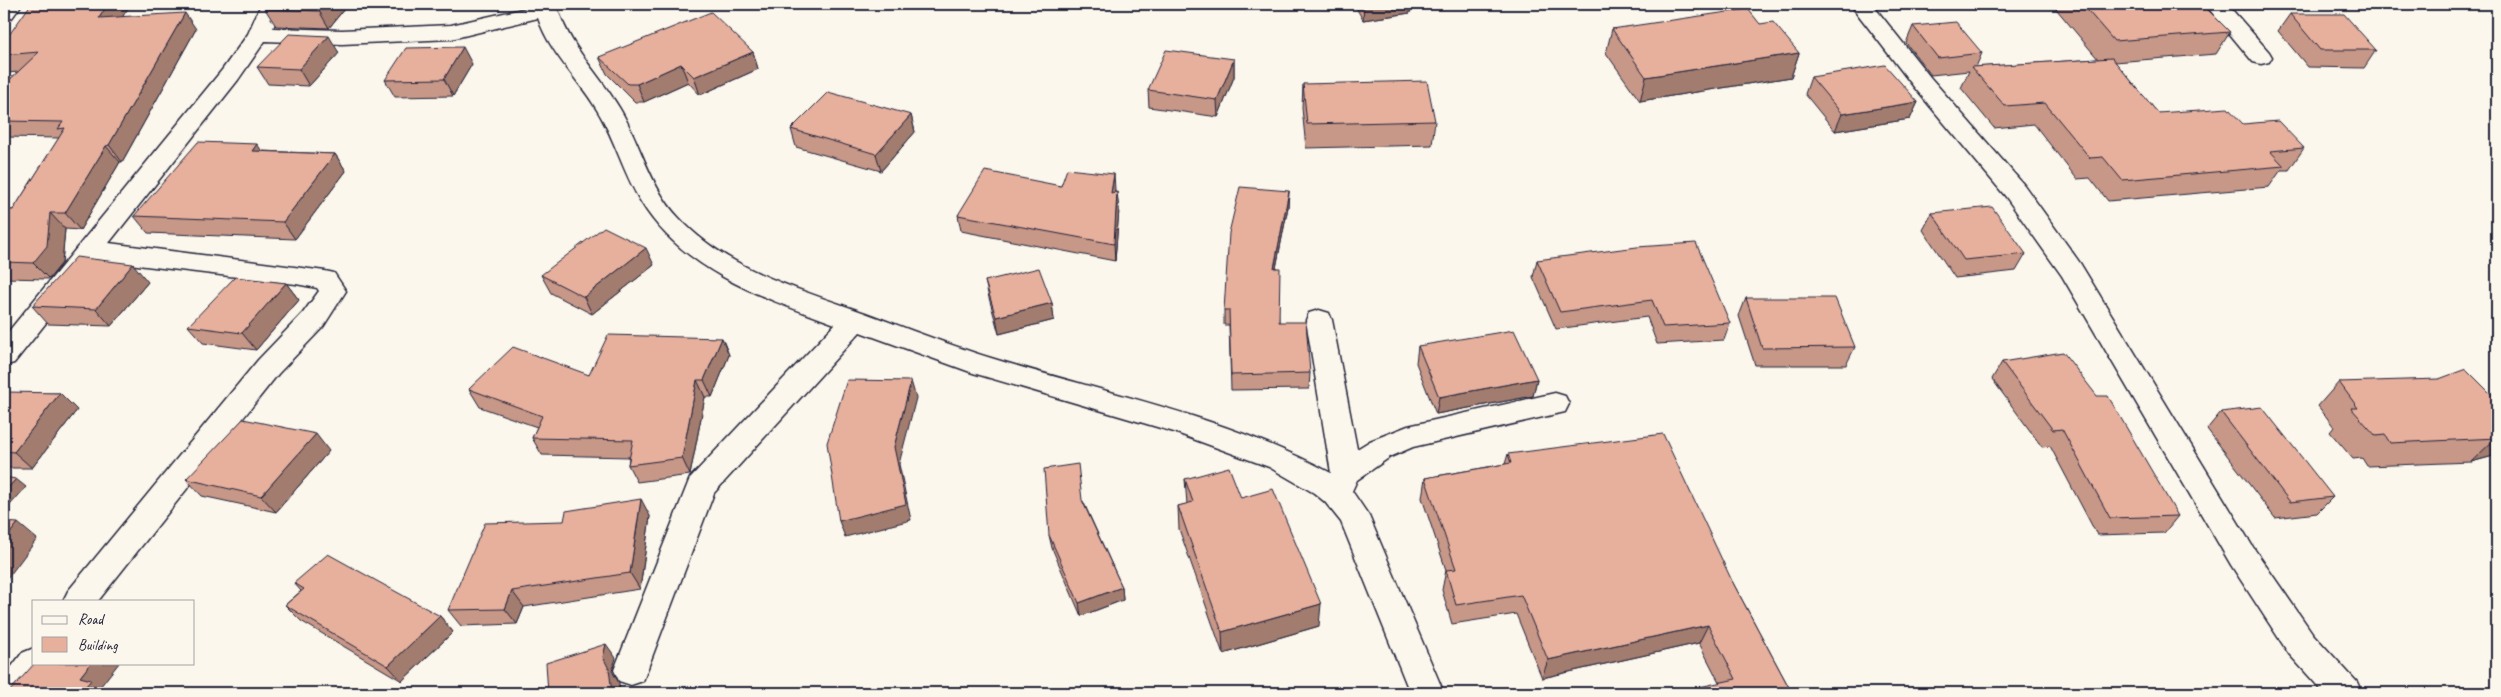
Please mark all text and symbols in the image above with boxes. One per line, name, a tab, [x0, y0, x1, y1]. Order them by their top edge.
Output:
legend	[32, 600, 195, 664]
text: Road	[78, 610, 105, 629]
text: Building	[78, 636, 118, 655]

